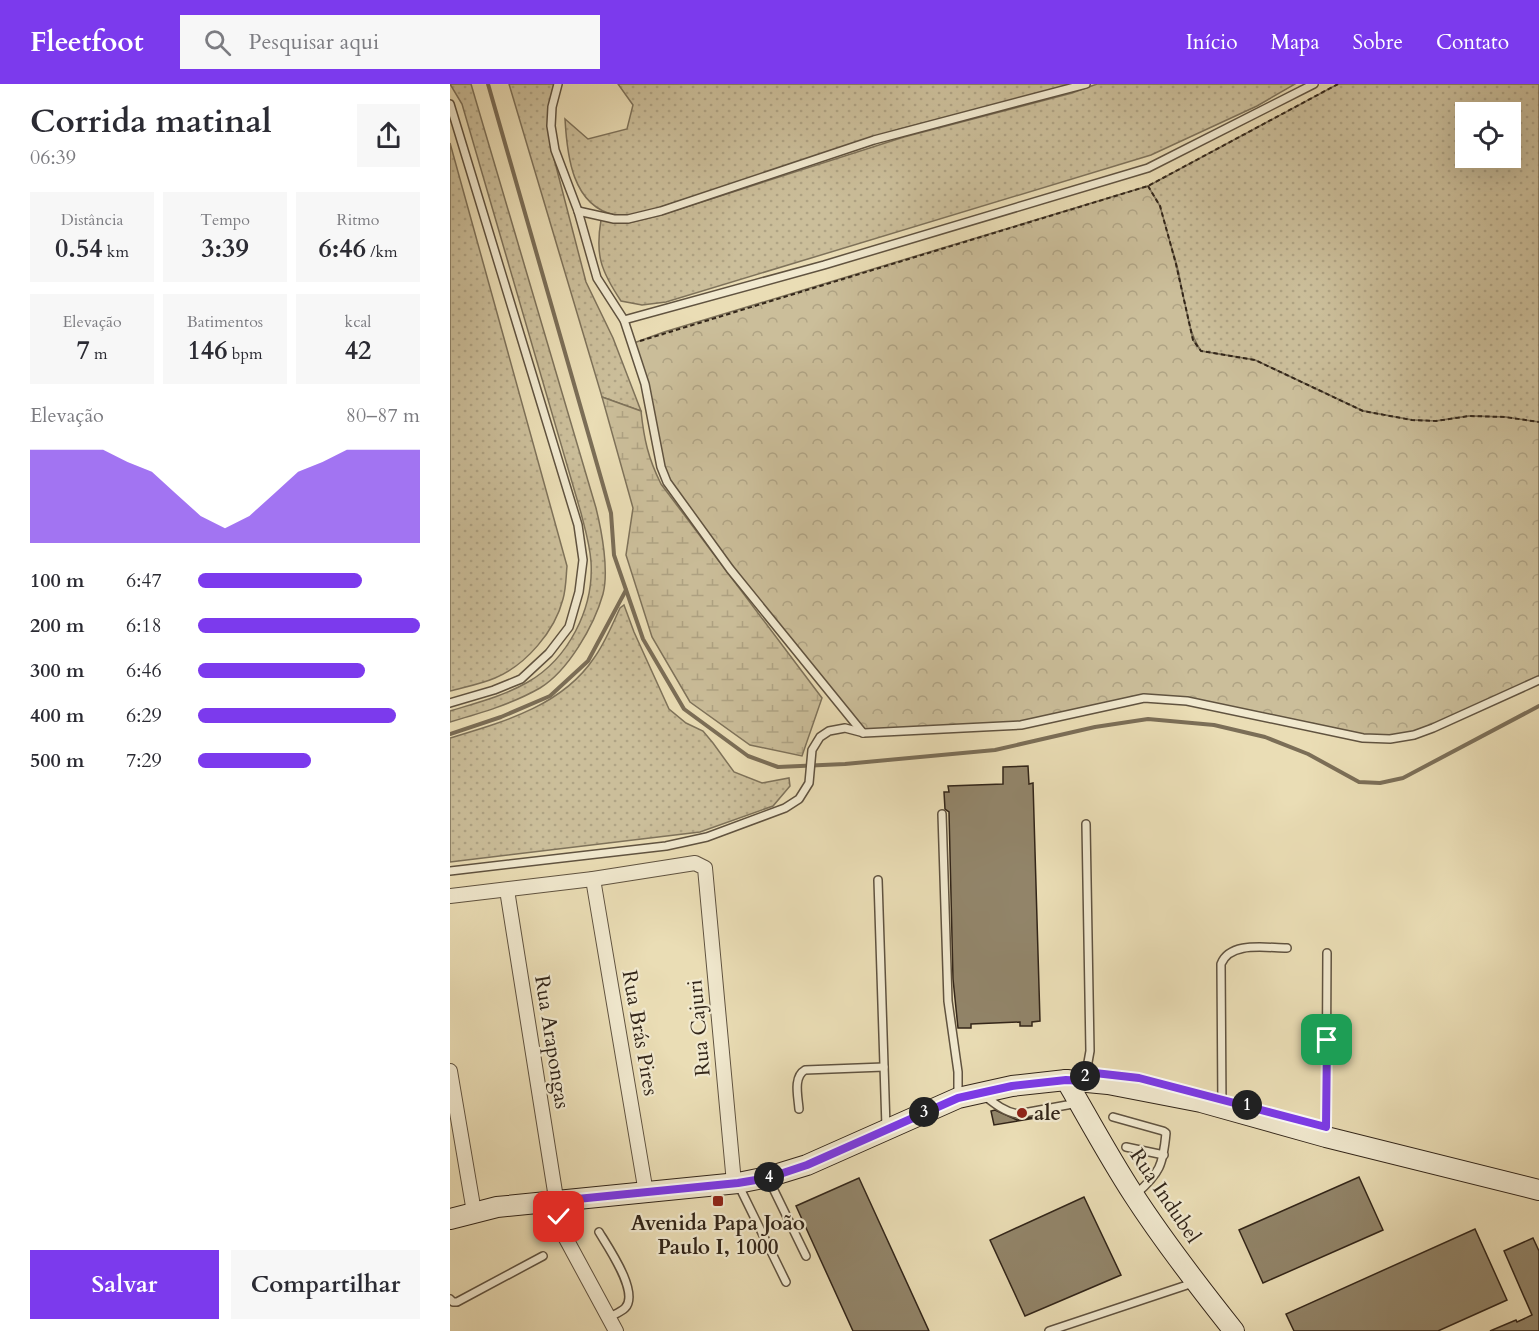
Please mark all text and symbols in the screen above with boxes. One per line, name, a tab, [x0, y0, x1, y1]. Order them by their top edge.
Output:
search box	[180, 15, 600, 69]
text: Fleetfoot	[30, 23, 144, 61]
icon: search	[201, 26, 234, 59]
text: Pesquisar aqui	[249, 27, 379, 57]
text: Início	[1186, 28, 1238, 57]
text: Mapa	[1271, 28, 1320, 57]
text: Sobre	[1353, 28, 1403, 57]
text: Contato	[1436, 28, 1509, 57]
text: Corrida matinal	[30, 99, 272, 144]
map controls	[1455, 102, 1521, 168]
button: locate	[1455, 102, 1521, 168]
button: share	[357, 104, 420, 167]
text: 06:39	[30, 144, 76, 171]
text: Distância	[61, 209, 123, 231]
text: Tempo	[200, 209, 250, 231]
text: Ritmo	[337, 209, 379, 231]
text: 0.54	[55, 231, 103, 266]
text: 3:39	[201, 231, 249, 266]
text: 6:46	[318, 231, 366, 266]
text: km	[103, 241, 129, 263]
text: /km	[366, 241, 398, 263]
text: Elevação	[62, 311, 122, 333]
text: Batimentos	[187, 311, 263, 333]
text: kcal	[345, 311, 371, 333]
text: 7	[76, 333, 90, 368]
text: 146	[188, 333, 228, 368]
text: 42	[345, 333, 371, 368]
text: m	[90, 343, 108, 365]
text: bpm	[228, 343, 262, 365]
text: Elevação	[30, 402, 104, 429]
text: 80–87 m	[346, 402, 420, 429]
text: 100 m	[30, 567, 85, 594]
text: 6:47	[126, 567, 162, 594]
text: 200 m	[30, 612, 85, 639]
text: 6:18	[126, 612, 162, 639]
text: 300 m	[30, 657, 85, 684]
text: 6:46	[126, 657, 162, 684]
text: 400 m	[30, 702, 85, 729]
text: 6:29	[126, 702, 162, 729]
text: 500 m	[30, 747, 85, 774]
text: 7:29	[126, 747, 162, 774]
street label: Rua Brás Pires	[615, 968, 665, 1098]
street label: Rua Arapongas	[527, 973, 577, 1111]
street label: Rua Cajuri	[680, 978, 718, 1078]
pin	[1301, 1014, 1352, 1065]
icon: arrive	[1310, 1023, 1343, 1056]
pin: 2	[1070, 1061, 1100, 1091]
text: 2	[1081, 1065, 1089, 1087]
pin: 1	[1232, 1090, 1262, 1120]
text: 1	[1243, 1094, 1251, 1116]
pin: 3	[909, 1097, 939, 1127]
place label: ale	[1034, 1099, 1061, 1128]
text: 3	[920, 1101, 928, 1123]
marker: ale	[1015, 1106, 1029, 1120]
street label: Rua Indubel	[1123, 1143, 1207, 1249]
pin: 4	[754, 1162, 784, 1192]
text: 4	[765, 1166, 773, 1188]
pin	[533, 1191, 584, 1242]
marker: Avenida Papa João Paulo I, 1000	[711, 1194, 725, 1208]
icon: check	[542, 1200, 575, 1233]
place label: Avenida Papa João Paulo I, 1000	[631, 1209, 805, 1262]
button: Salvar	[30, 1250, 219, 1319]
button: Compartilhar	[231, 1250, 420, 1319]

